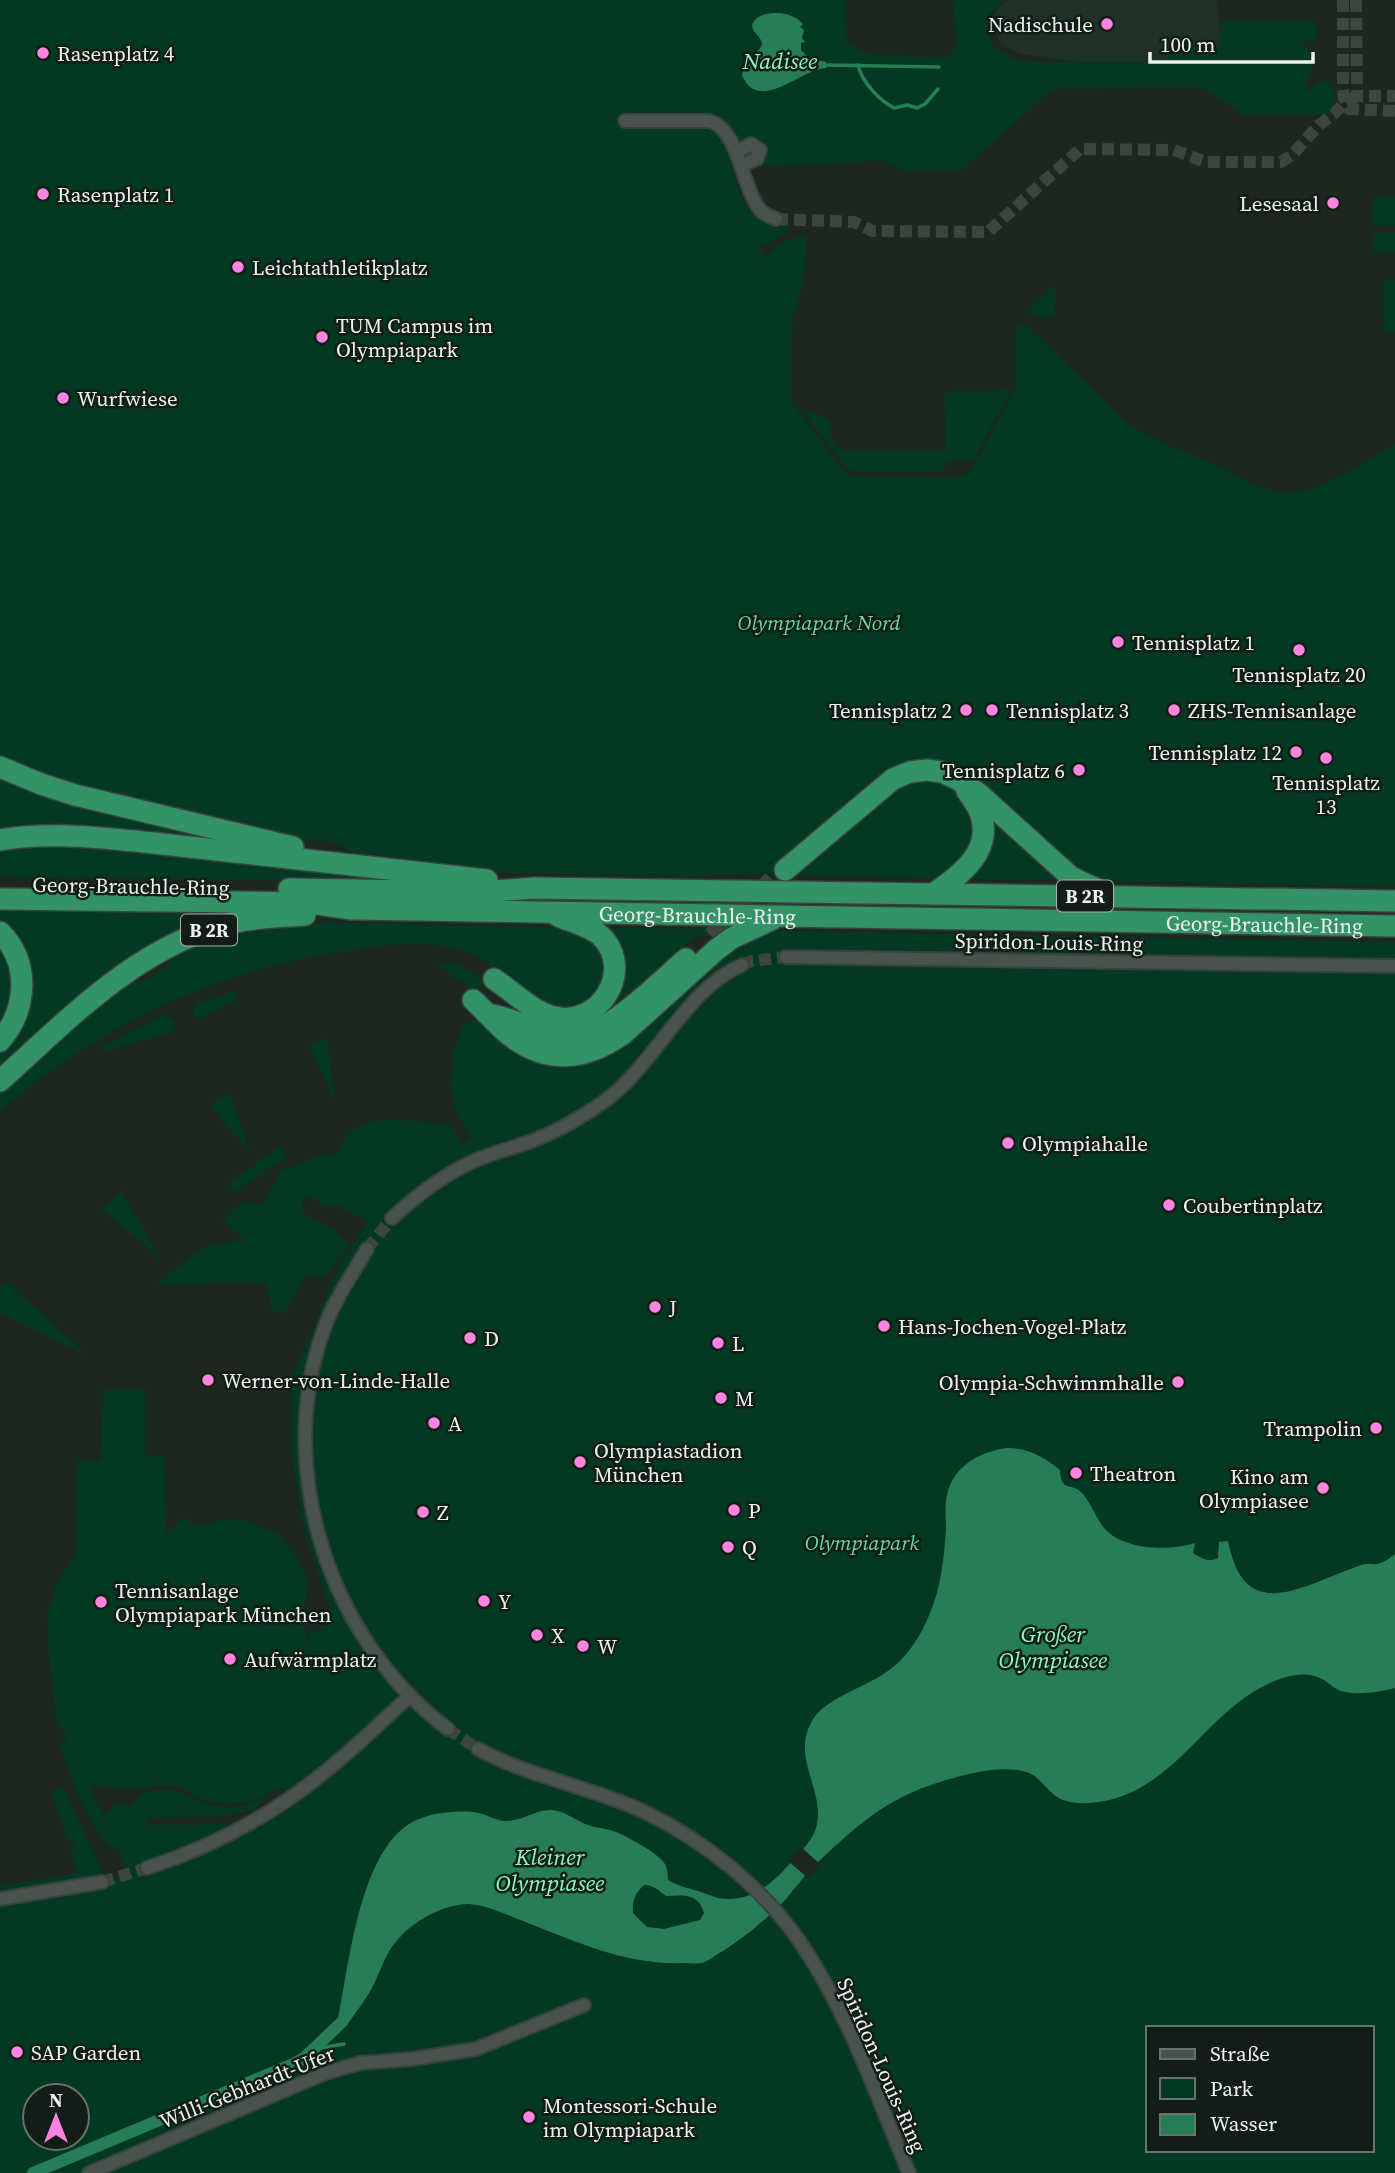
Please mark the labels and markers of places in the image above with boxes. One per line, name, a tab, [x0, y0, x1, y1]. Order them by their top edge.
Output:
place label: Nadischule	[988, 10, 1093, 39]
marker: Nadischule	[1099, 16, 1115, 32]
place label: Rasenplatz 4	[57, 39, 175, 68]
marker: Rasenplatz 4	[35, 45, 51, 61]
place label: Rasenplatz 1	[57, 180, 174, 209]
marker: Rasenplatz 1	[35, 186, 51, 202]
place label: Lesesaal	[1239, 189, 1319, 218]
marker: Lesesaal	[1325, 195, 1341, 211]
place label: Leichtathletikplatz	[252, 253, 428, 282]
marker: Leichtathletikplatz	[230, 259, 246, 275]
place label: TUM Campus im Olympiapark	[336, 311, 493, 364]
marker: TUM Campus im Olympiapark	[314, 329, 330, 345]
place label: Wurfwiese	[77, 384, 178, 413]
marker: Wurfwiese	[55, 390, 71, 406]
place label: Tennisplatz 1	[1132, 628, 1255, 657]
marker: Tennisplatz 1	[1110, 634, 1126, 650]
marker: Tennisplatz 20	[1291, 642, 1307, 658]
place label: Tennisplatz 20	[1232, 660, 1366, 689]
place label: Tennisplatz 2	[829, 696, 952, 725]
place label: Tennisplatz 3	[1006, 696, 1129, 725]
place label: ZHS-Tennisanlage	[1188, 696, 1357, 725]
marker: Tennisplatz 2	[958, 702, 974, 718]
marker: Tennisplatz 3	[984, 702, 1000, 718]
marker: ZHS-Tennisanlage	[1166, 702, 1182, 718]
place label: Tennisplatz 12	[1148, 738, 1282, 767]
marker: Tennisplatz 12	[1288, 744, 1304, 760]
marker: Tennisplatz 13	[1318, 750, 1334, 766]
place label: Tennisplatz 6	[942, 756, 1065, 785]
marker: Tennisplatz 6	[1071, 762, 1087, 778]
place label: Tennisplatz 13	[1272, 768, 1380, 821]
place label: Olympiahalle	[1022, 1129, 1148, 1158]
marker: Olympiahalle	[1000, 1135, 1016, 1151]
place label: Coubertinplatz	[1183, 1191, 1323, 1220]
marker: Coubertinplatz	[1161, 1197, 1177, 1213]
place label: J	[668, 1293, 677, 1322]
marker: J	[647, 1299, 663, 1315]
place label: Hans-Jochen-Vogel-Platz	[898, 1312, 1127, 1341]
marker: Hans-Jochen-Vogel-Platz	[876, 1318, 892, 1334]
place label: D	[484, 1324, 499, 1353]
place label: L	[732, 1329, 745, 1358]
marker: D	[462, 1330, 478, 1346]
marker: L	[710, 1335, 726, 1351]
place label: Werner-von-Linde-Halle	[222, 1366, 450, 1395]
place label: Olympia-Schwimmhalle	[939, 1368, 1164, 1397]
marker: Werner-von-Linde-Halle	[200, 1372, 216, 1388]
marker: Olympia-Schwimmhalle	[1170, 1374, 1186, 1390]
place label: M	[735, 1384, 754, 1413]
marker: M	[713, 1390, 729, 1406]
place label: A	[448, 1409, 462, 1438]
place label: Trampolin	[1263, 1414, 1362, 1443]
marker: A	[426, 1415, 442, 1431]
marker: Trampolin	[1368, 1420, 1384, 1436]
place label: Olympiastadion München	[594, 1436, 743, 1489]
marker: Olympiastadion München	[572, 1454, 588, 1470]
place label: Theatron	[1090, 1459, 1177, 1488]
place label: Kino am Olympiasee	[1199, 1462, 1309, 1515]
marker: Theatron	[1068, 1465, 1084, 1481]
marker: Kino am Olympiasee	[1315, 1480, 1331, 1496]
place label: P	[748, 1496, 760, 1525]
place label: Z	[437, 1498, 449, 1527]
marker: P	[726, 1502, 742, 1518]
marker: Z	[415, 1504, 431, 1520]
place label: Q	[742, 1533, 757, 1562]
marker: Q	[720, 1539, 736, 1555]
place label: Tennisanlage Olympiapark München	[115, 1576, 332, 1629]
place label: Y	[498, 1587, 512, 1616]
marker: Y	[476, 1593, 492, 1609]
marker: Tennisanlage Olympiapark München	[93, 1594, 109, 1610]
place label: X	[551, 1621, 565, 1650]
marker: X	[529, 1627, 545, 1643]
place label: W	[597, 1632, 618, 1661]
marker: W	[575, 1638, 591, 1654]
place label: Aufwärmplatz	[244, 1645, 377, 1674]
marker: Aufwärmplatz	[222, 1651, 238, 1667]
place label: SAP Garden	[31, 2038, 142, 2067]
marker: SAP Garden	[9, 2044, 25, 2060]
place label: Montessori-Schule im Olympiapark	[543, 2091, 717, 2144]
marker: Montessori-Schule im Olympiapark	[521, 2109, 537, 2125]

